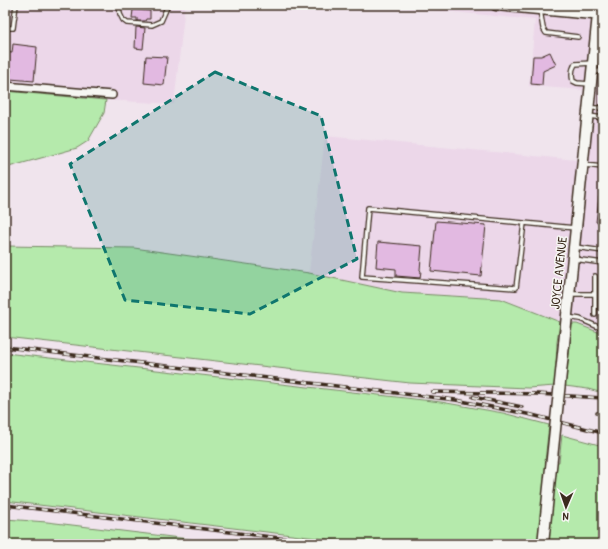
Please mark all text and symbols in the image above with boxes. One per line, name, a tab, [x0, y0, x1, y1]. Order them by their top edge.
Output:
street label: JOYCE AVENUE	[545, 236, 571, 310]
north arrow	[546, 487, 586, 527]
text: N	[562, 510, 569, 524]

